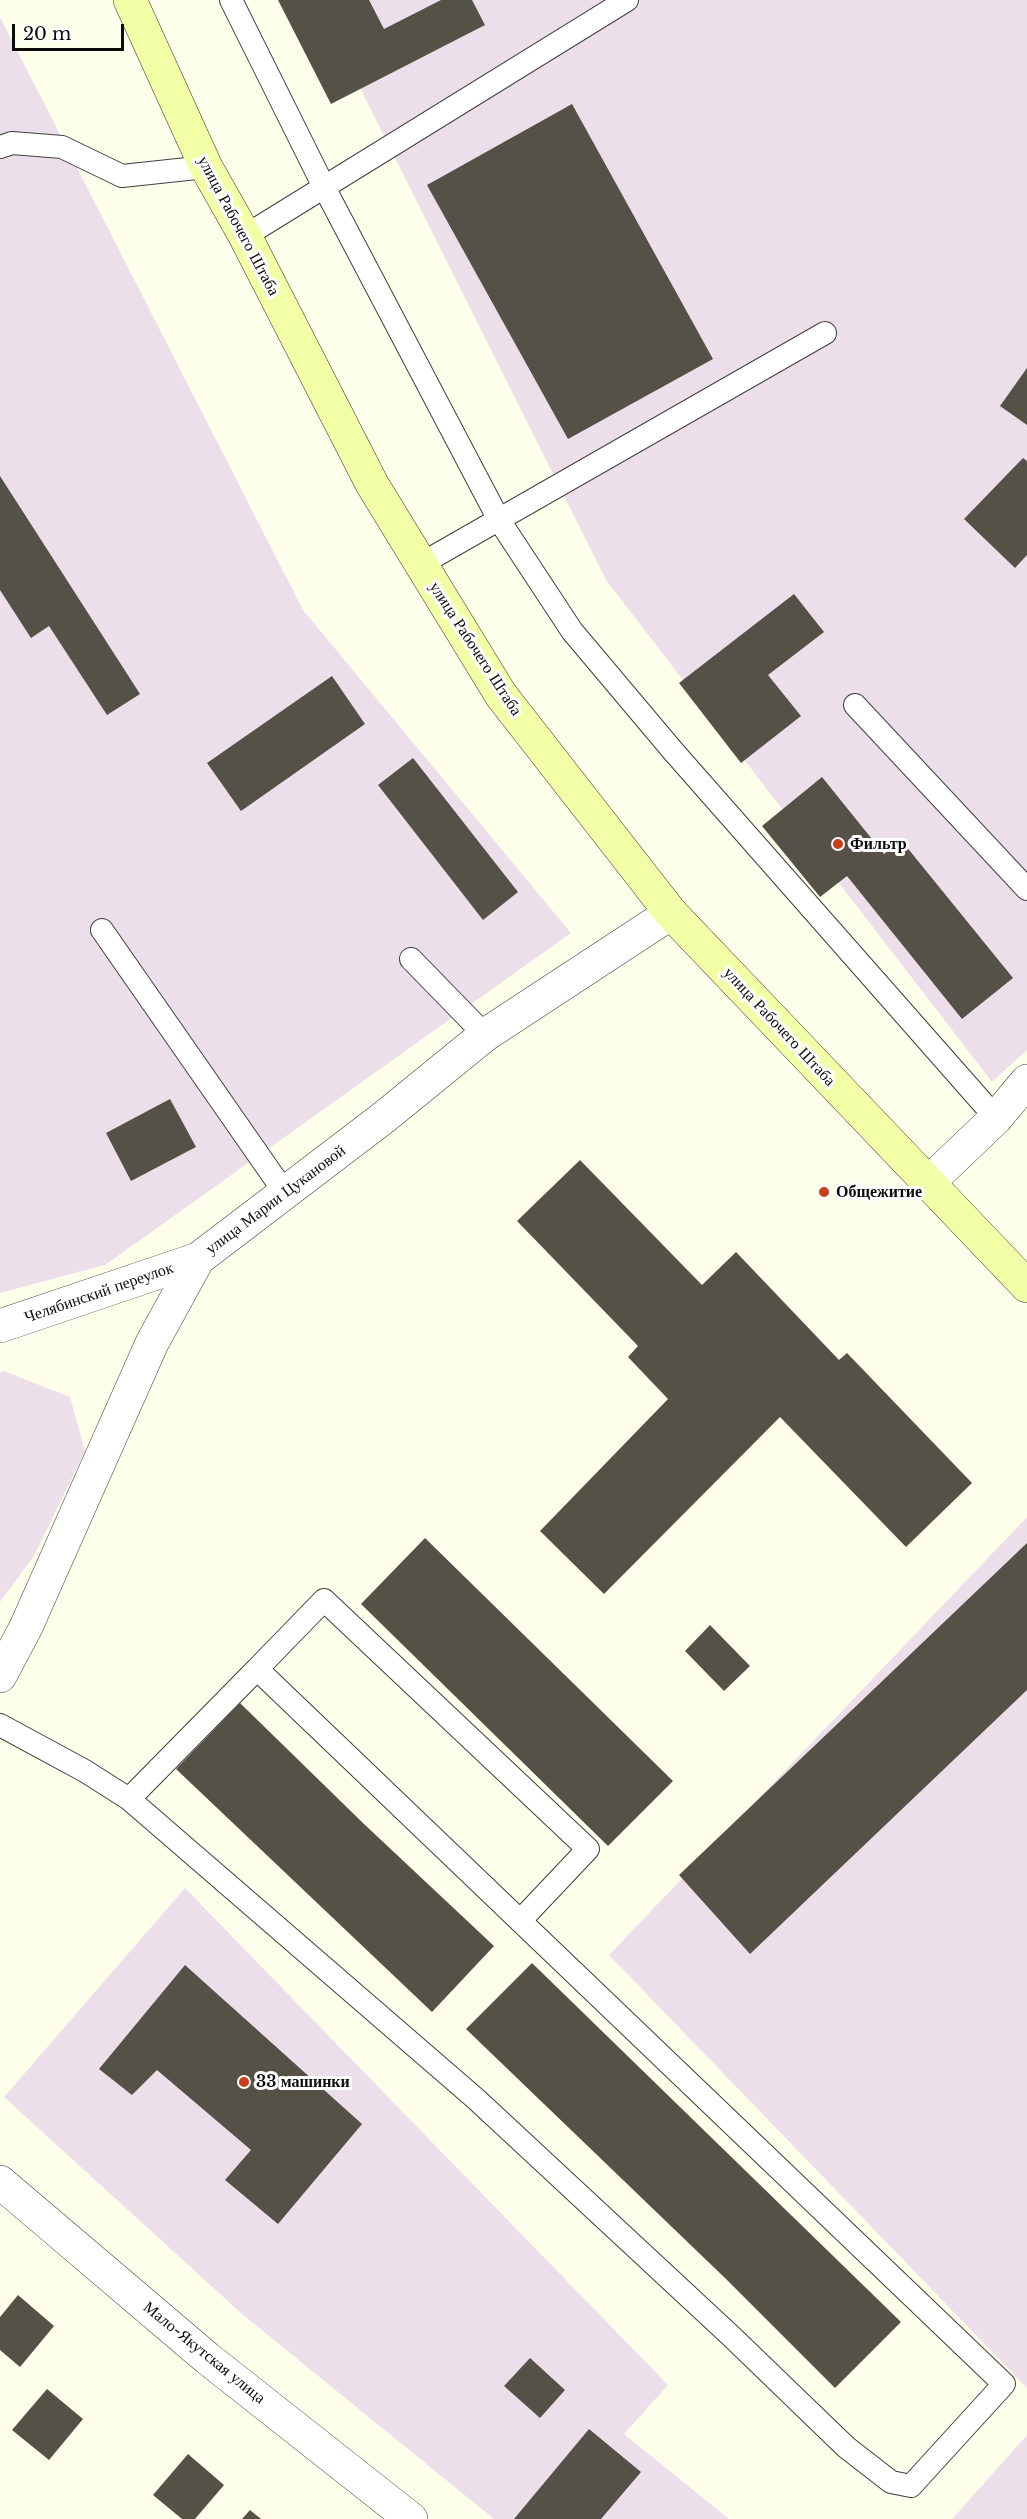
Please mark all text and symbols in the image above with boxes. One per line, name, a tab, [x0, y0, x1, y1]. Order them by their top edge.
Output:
scale bar	[15, 12, 128, 50]
text: 20 m	[23, 23, 71, 45]
street label: улица Рабочего Штаба	[193, 153, 283, 299]
street label: улица Рабочего Штаба	[425, 579, 525, 719]
place label: Фильтр	[850, 834, 907, 854]
marker: Фильтр	[831, 837, 845, 851]
street label: улица Рабочего Штаба	[719, 964, 839, 1090]
street label: улица Марии Цукановой	[202, 1141, 350, 1259]
place label: Общежитие	[836, 1182, 922, 1202]
marker: Общежитие	[817, 1185, 831, 1199]
street label: Челябинский переулок	[22, 1259, 176, 1327]
place label: 33 машинки	[256, 2072, 350, 2092]
marker: 33 машинки	[237, 2075, 251, 2089]
street label: Мало-Якутская улица	[139, 2298, 269, 2408]

